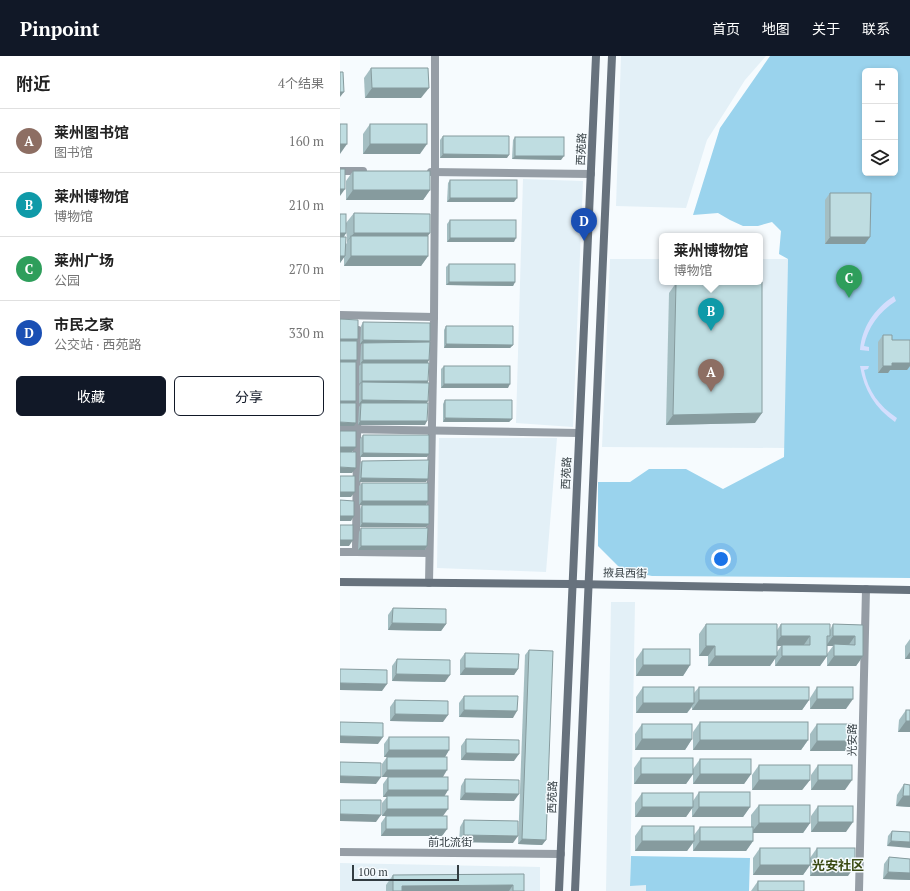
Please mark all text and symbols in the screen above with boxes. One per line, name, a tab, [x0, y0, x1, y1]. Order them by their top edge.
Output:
text: Pinpoint	[20, 16, 100, 41]
text: 首页	[712, 19, 740, 38]
text: 地图	[762, 19, 790, 38]
text: 关于	[812, 19, 840, 38]
text: 联系	[862, 19, 890, 38]
map controls	[862, 68, 898, 176]
button: +	[862, 68, 898, 104]
text: 附近	[16, 72, 50, 95]
text: 4个结果	[278, 74, 324, 92]
button: −	[862, 104, 898, 140]
text: 莱州图书馆	[54, 122, 129, 142]
text: A	[24, 132, 34, 150]
text: 160 m	[289, 132, 324, 150]
street label: 西苑路	[573, 132, 589, 166]
button: layers	[862, 140, 898, 176]
text: 图书馆	[54, 143, 93, 161]
text: 莱州博物馆	[54, 186, 129, 206]
text: B	[25, 196, 33, 214]
text: 210 m	[289, 196, 324, 214]
text: 博物馆	[54, 207, 93, 225]
pin: D	[571, 208, 597, 241]
popup	[659, 233, 763, 285]
text: 莱州博物馆	[673, 240, 749, 260]
text: 莱州广场	[54, 250, 114, 270]
text: C	[25, 260, 33, 278]
text: 270 m	[289, 260, 324, 278]
text: 博物馆	[673, 261, 713, 279]
pin: C	[836, 265, 862, 298]
text: 公园	[54, 271, 80, 289]
pin: B	[698, 298, 724, 331]
text: 市民之家	[54, 314, 114, 334]
text: D	[24, 324, 34, 342]
text: 330 m	[289, 324, 324, 342]
text: 公交站 · 西苑路	[54, 335, 141, 353]
pin: A	[698, 359, 724, 392]
button: 收藏	[16, 376, 166, 416]
button: 分享	[174, 376, 324, 416]
street label: 西苑路	[558, 456, 574, 490]
your location	[711, 549, 731, 569]
street label: 掖县西街	[603, 566, 647, 580]
street label: 光安路	[845, 723, 859, 757]
street label: 西苑路	[544, 780, 560, 814]
street label: 前北流街	[428, 835, 472, 849]
district label: 光安社区	[812, 856, 864, 874]
scale bar	[352, 863, 459, 882]
text: 100 m	[358, 865, 388, 879]

